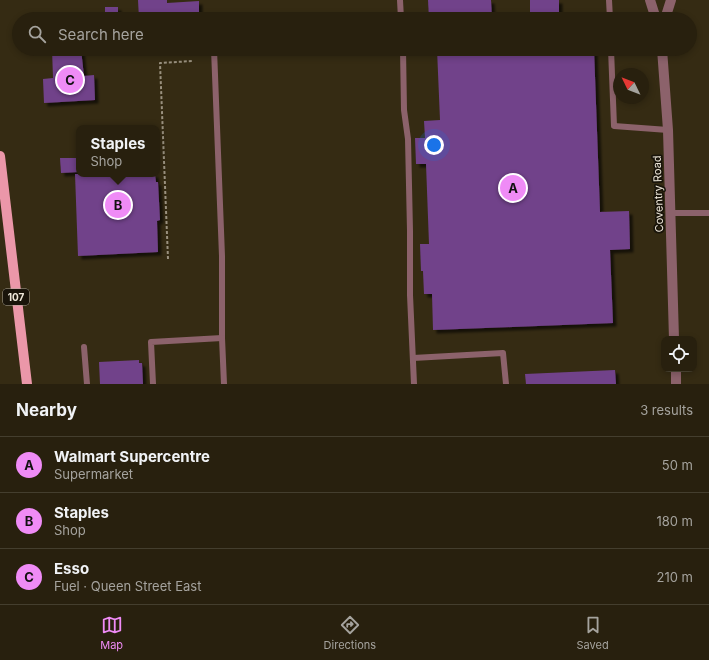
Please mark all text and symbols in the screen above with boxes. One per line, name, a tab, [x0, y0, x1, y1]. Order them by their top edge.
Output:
search box	[12, 12, 697, 56]
icon: search	[26, 23, 48, 45]
text: Search here	[58, 25, 144, 44]
pin: C	[57, 65, 83, 95]
north arrow	[613, 68, 649, 104]
popup	[76, 125, 160, 177]
text: Staples	[91, 134, 145, 153]
your location	[424, 135, 444, 155]
text: Shop	[91, 153, 122, 169]
street label: Coventry Road	[650, 155, 666, 233]
pin: A	[500, 173, 526, 203]
pin: B	[105, 190, 131, 220]
road number: 107	[3, 289, 29, 305]
map controls	[661, 336, 697, 372]
button: locate	[661, 336, 697, 372]
text: Nearby	[16, 400, 77, 420]
text: 3 results	[640, 402, 693, 418]
text: Walmart Supercentre	[54, 447, 210, 466]
text: A	[24, 457, 34, 473]
text: 50 m	[662, 457, 693, 473]
text: Supermarket	[54, 466, 133, 482]
text: Staples	[54, 503, 109, 522]
text: B	[25, 513, 33, 529]
text: 180 m	[656, 513, 693, 529]
text: Shop	[54, 522, 86, 538]
text: Esso	[54, 559, 89, 578]
text: C	[24, 569, 34, 585]
text: 210 m	[657, 569, 693, 585]
text: Fuel · Queen Street East	[54, 578, 201, 594]
tab: Map	[100, 614, 123, 652]
tab: Directions	[324, 614, 376, 652]
tab: Saved	[577, 614, 609, 652]

